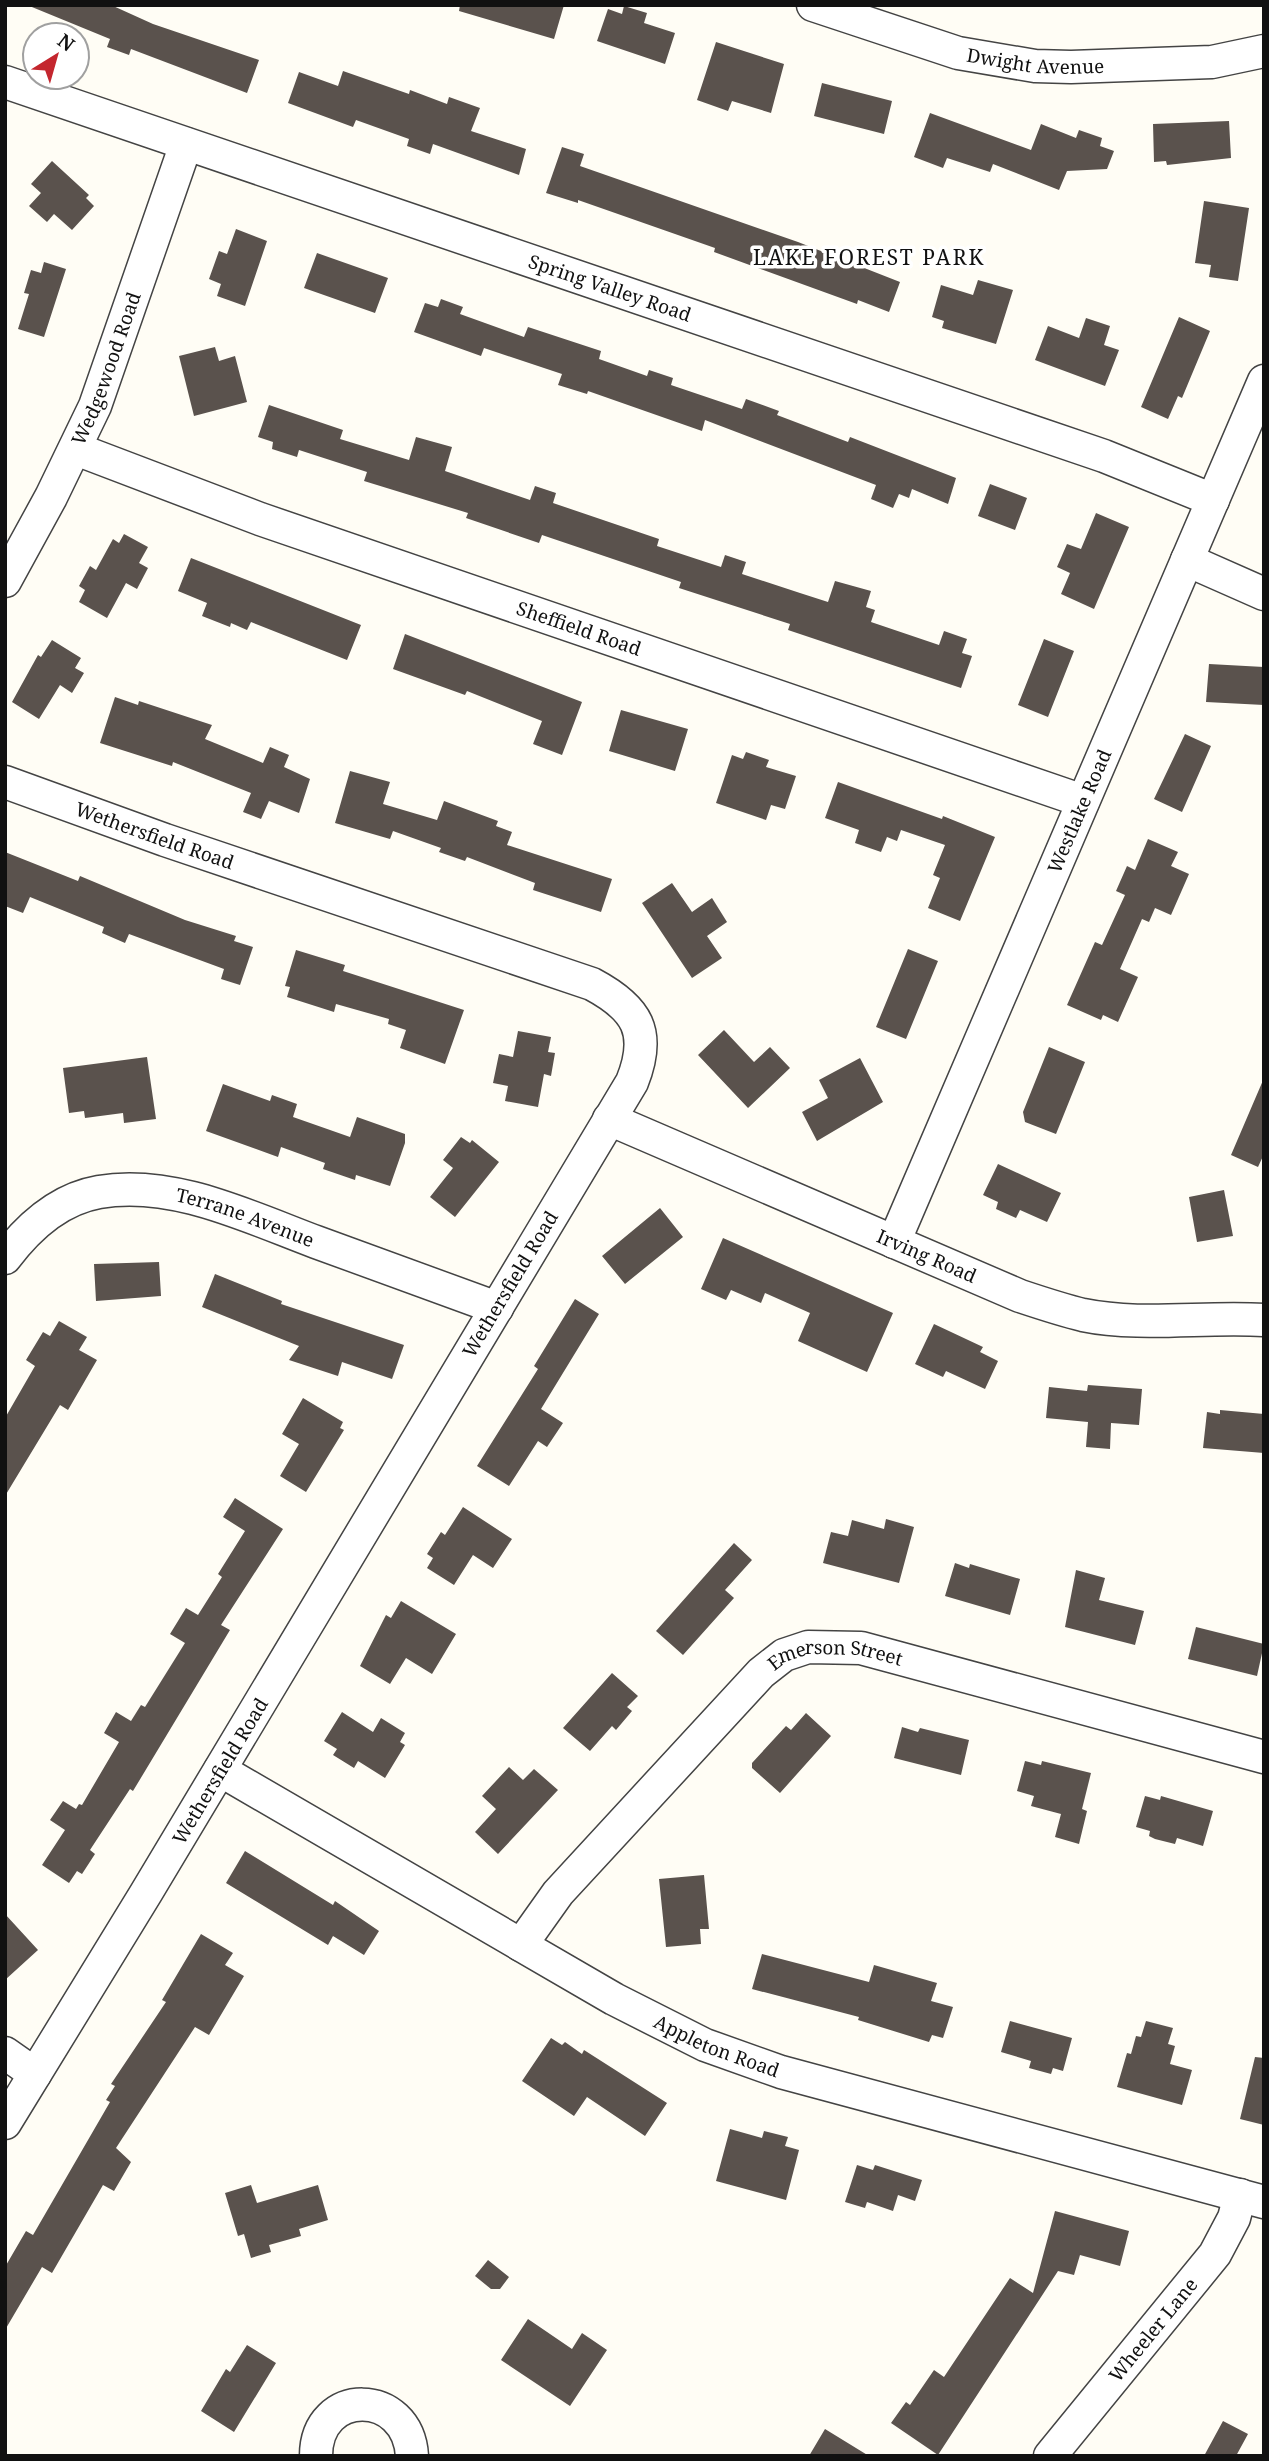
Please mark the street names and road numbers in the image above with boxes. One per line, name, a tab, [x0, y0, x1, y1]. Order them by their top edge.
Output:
street label: Dwight Avenue	[965, 42, 1105, 80]
street label: Spring Valley Road	[525, 248, 695, 328]
street label: Wedgewood Road	[65, 288, 147, 449]
street label: Sheffield Road	[513, 595, 645, 662]
street label: Westlake Road	[1041, 745, 1117, 877]
street label: Wethersfield Road	[72, 796, 238, 875]
street label: Terrane Avenue	[174, 1182, 318, 1253]
street label: Wethersfield Road	[456, 1206, 564, 1362]
street label: Irving Road	[873, 1223, 981, 1289]
street label: Emerson Street	[762, 1634, 906, 1676]
street label: Wethersfield Road	[166, 1693, 274, 1849]
street label: Appleton Road	[650, 2008, 783, 2083]
street label: Wheeler Lane	[1103, 2272, 1203, 2387]

